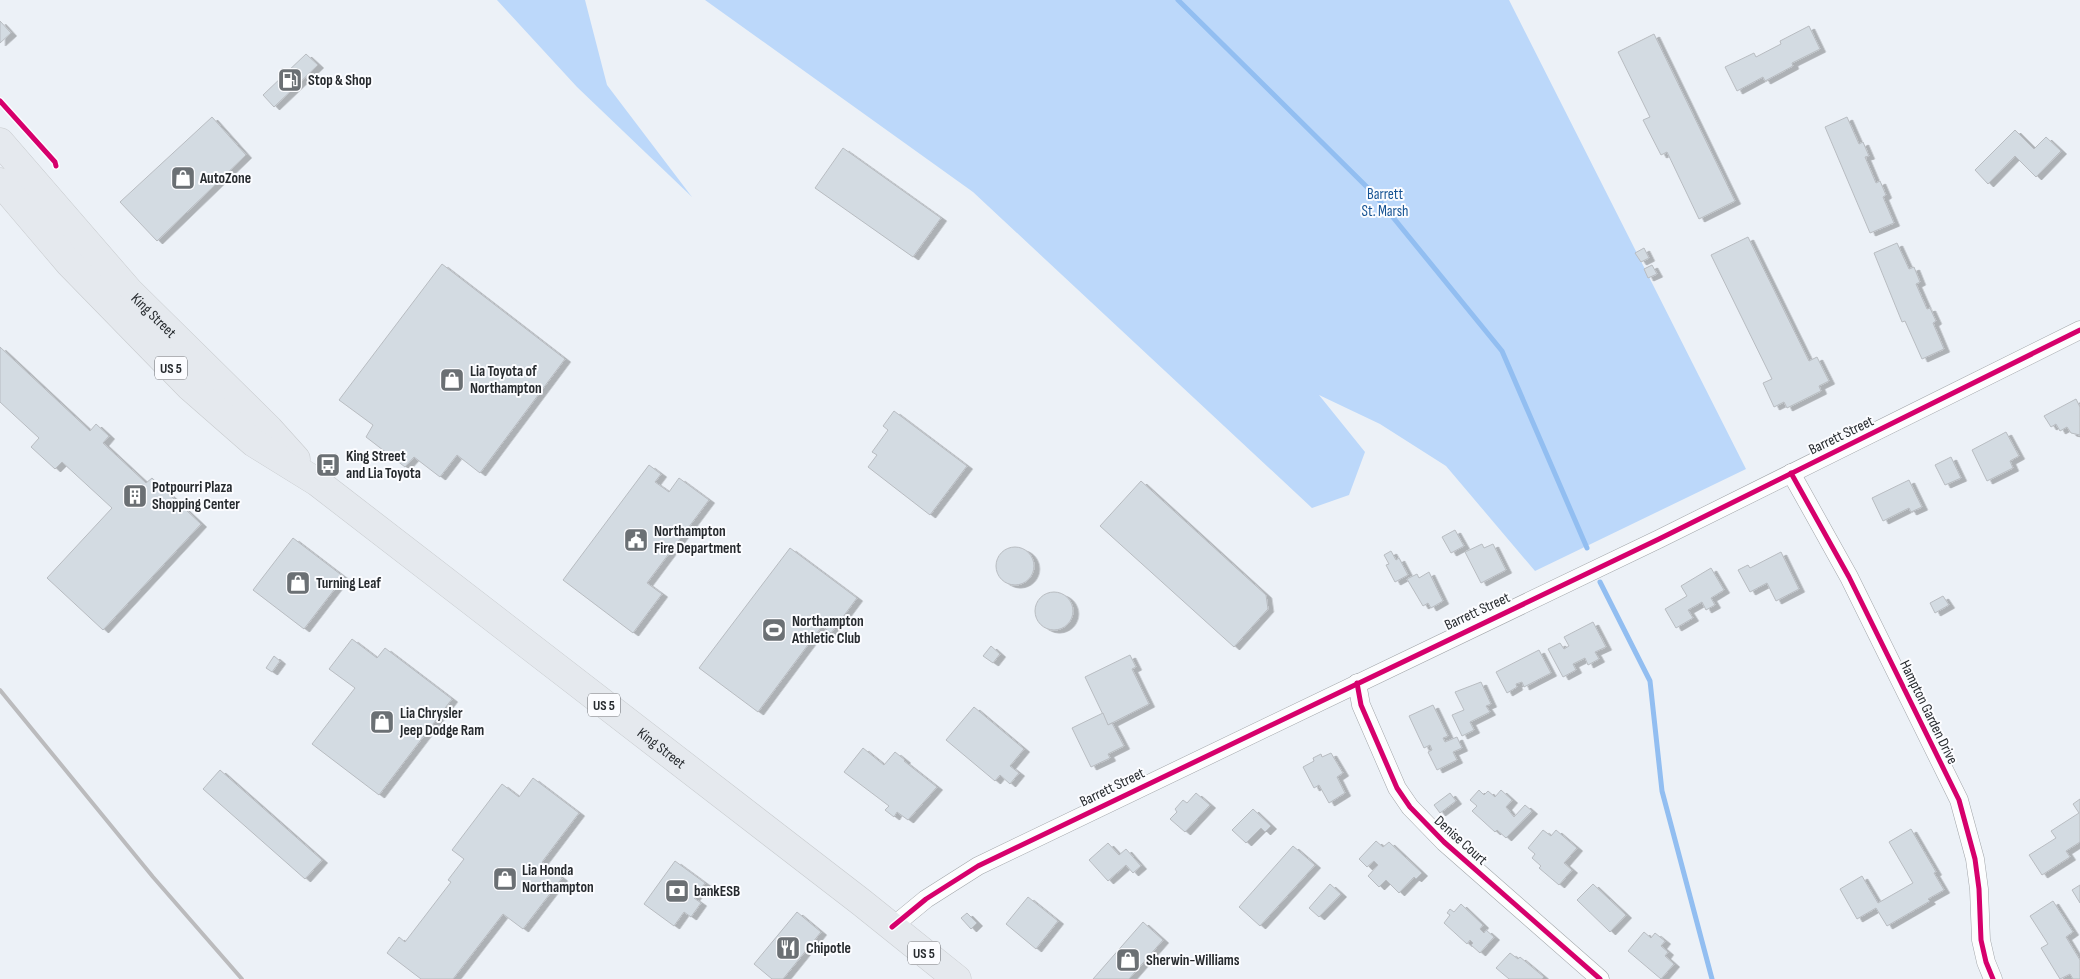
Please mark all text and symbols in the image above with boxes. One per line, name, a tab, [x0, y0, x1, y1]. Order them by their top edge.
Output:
fuel station icon: Stop & Shop	[277, 67, 303, 93]
place label: Stop & Shop	[308, 71, 372, 90]
shop icon: AutoZone	[170, 165, 196, 191]
place label: AutoZone	[199, 169, 251, 188]
park label: Barrett St. Marsh	[1362, 185, 1408, 221]
street label: King Street	[127, 289, 180, 343]
road number: US 5	[155, 356, 187, 379]
place label: Lia Toyota of Northampton	[470, 362, 542, 398]
shop icon: Lia Toyota of Northampton	[439, 367, 465, 393]
street label: Barrett Street	[1806, 411, 1877, 459]
place label: King Street and Lia Toyota	[346, 447, 421, 483]
bus stop icon: King Street and Lia Toyota	[315, 452, 341, 478]
place label: Potpourri Plaza Shopping Center	[152, 478, 240, 514]
building icon: Potpourri Plaza Shopping Center	[122, 483, 148, 509]
place label: Northampton Fire Department	[654, 522, 741, 558]
public building icon: Northampton Fire Department	[623, 527, 649, 553]
shop icon: Turning Leaf	[285, 570, 311, 596]
place label: Turning Leaf	[316, 574, 381, 593]
street label: Barrett Street	[1441, 588, 1513, 635]
place label: Northampton Athletic Club	[791, 612, 864, 648]
sports icon: Northampton Athletic Club	[761, 617, 787, 643]
street label: Hampton Garden Drive	[1895, 657, 1962, 767]
road number: US 5	[588, 694, 620, 716]
place label: Lia Chrysler Jeep Dodge Ram	[399, 704, 484, 740]
shop icon: Lia Chrysler Jeep Dodge Ram	[369, 709, 395, 735]
street label: King Street	[633, 724, 690, 773]
street label: Barrett Street	[1077, 763, 1148, 811]
street label: Denise Court	[1430, 812, 1492, 869]
place label: Lia Honda Northampton	[522, 861, 594, 897]
shop icon: Lia Honda Northampton	[492, 866, 518, 892]
bank icon: bankESB	[664, 878, 690, 904]
place label: bankESB	[694, 882, 740, 901]
restaurant icon: Chipotle	[775, 935, 801, 961]
place label: Chipotle	[806, 939, 851, 958]
road number: US 5	[908, 941, 940, 964]
shop icon: Sherwin-Williams	[1115, 947, 1141, 973]
place label: Sherwin-Williams	[1146, 951, 1240, 970]

